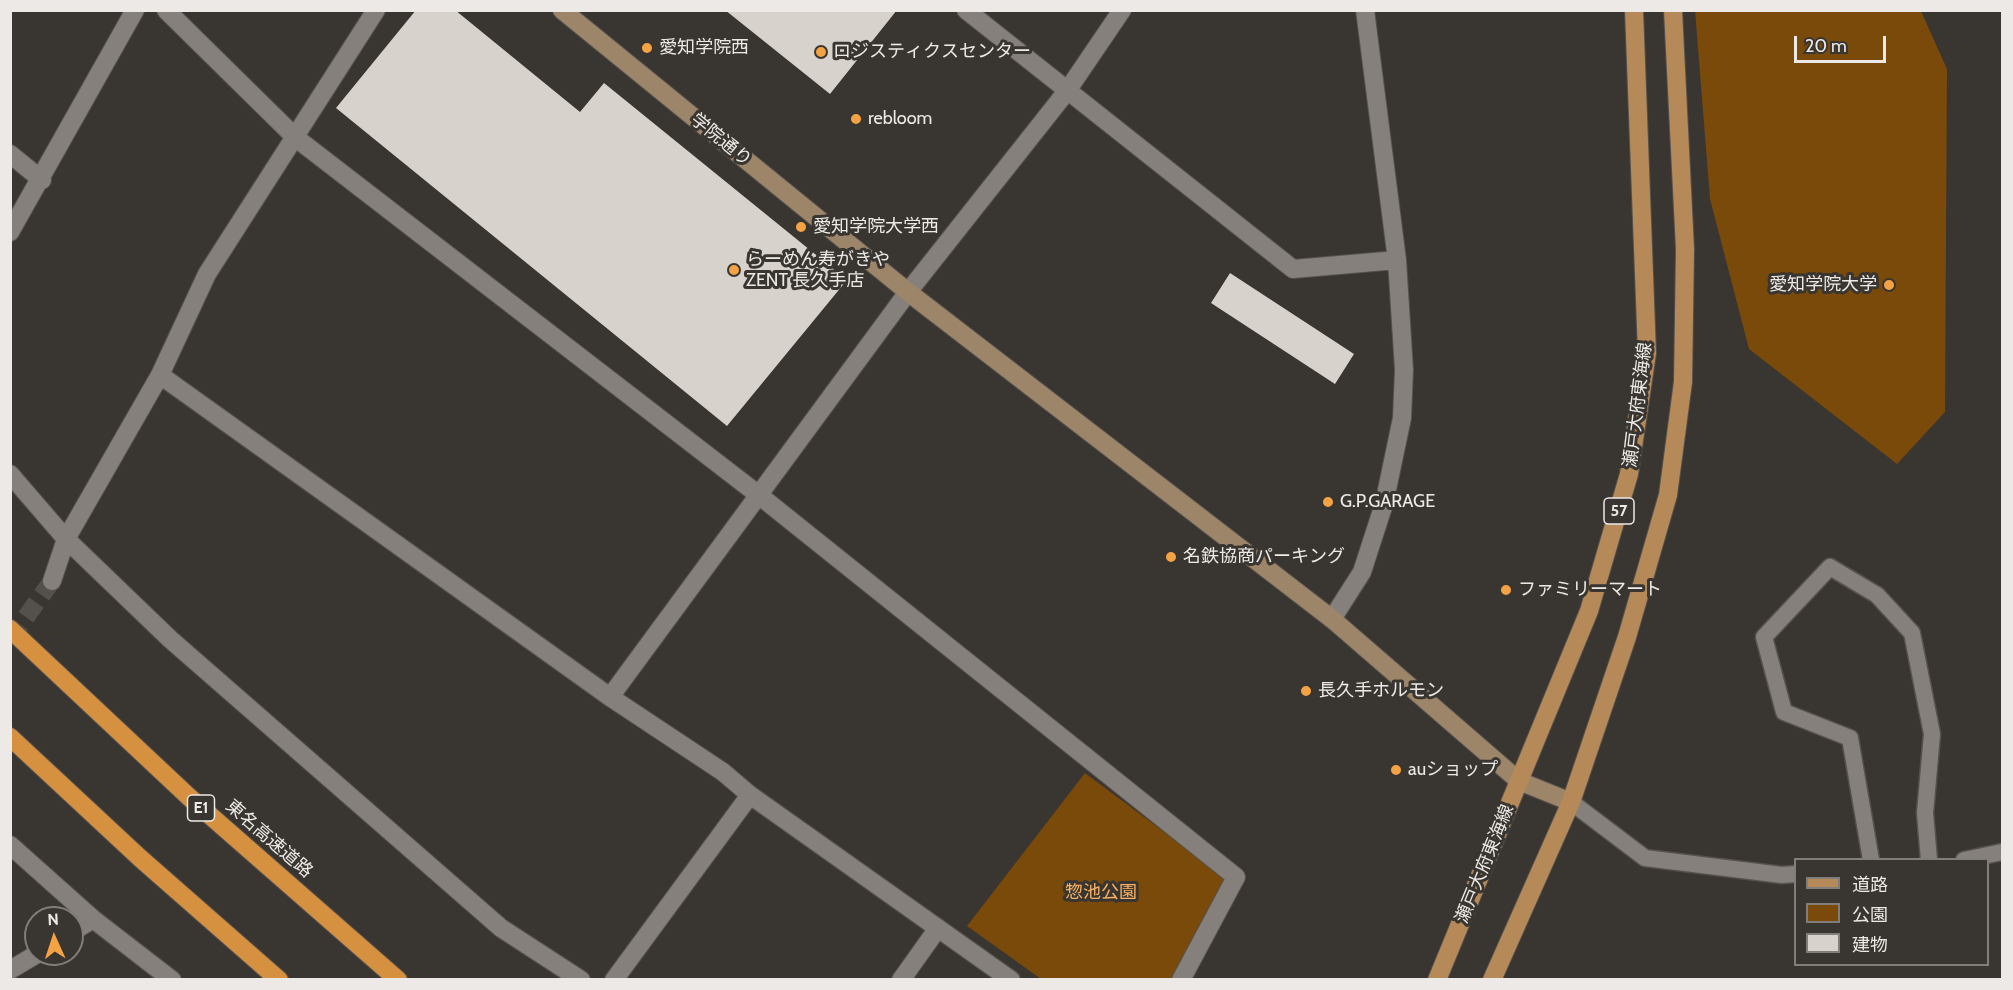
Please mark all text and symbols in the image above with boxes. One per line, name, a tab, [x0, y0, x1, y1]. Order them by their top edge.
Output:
scale bar	[1797, 24, 1888, 62]
text: 20 m	[1805, 35, 1847, 57]
place label: 愛知学院西	[659, 37, 749, 59]
marker: 愛知学院西	[640, 41, 654, 55]
place label: ロジスティクスセンター	[833, 41, 1031, 63]
marker: ロジスティクスセンター	[814, 45, 828, 59]
place label: rebloom	[868, 108, 932, 130]
street label: 学院通り	[686, 109, 756, 171]
marker: rebloom	[849, 112, 863, 126]
place label: 愛知学院大学西	[813, 216, 939, 238]
marker: 愛知学院大学西	[794, 220, 808, 234]
place label: らーめん寿がきや ZENT 長久手店	[746, 249, 890, 292]
marker: らーめん寿がきや ZENT 長久手店	[727, 263, 741, 277]
place label: 愛知学院大学	[1769, 274, 1877, 296]
marker: 愛知学院大学	[1882, 278, 1896, 292]
street label: 瀬戸大府東海線	[1620, 341, 1656, 469]
place label: G.P.GARAGE	[1340, 491, 1435, 513]
marker: G.P.GARAGE	[1321, 495, 1335, 509]
road number: 57	[1604, 498, 1634, 524]
place label: 名鉄協商パーキング	[1183, 546, 1345, 568]
marker: 名鉄協商パーキング	[1164, 550, 1178, 564]
place label: ファミリーマート	[1518, 579, 1662, 601]
marker: ファミリーマート	[1499, 583, 1513, 597]
place label: 長久手ホルモン	[1318, 680, 1444, 702]
marker: 長久手ホルモン	[1299, 684, 1313, 698]
place label: auショップ	[1408, 759, 1498, 781]
marker: auショップ	[1389, 763, 1403, 777]
road number: E1	[188, 795, 214, 821]
street label: 東名高速道路	[221, 795, 317, 883]
street label: 瀬戸大府東海線	[1451, 802, 1519, 926]
legend	[1794, 858, 1989, 966]
text: 道路	[1852, 874, 1888, 896]
park label: 惣池公園	[1065, 882, 1137, 904]
text: 公園	[1852, 904, 1888, 926]
north arrow	[24, 906, 84, 966]
text: N	[47, 910, 59, 929]
text: 建物	[1852, 934, 1888, 956]

